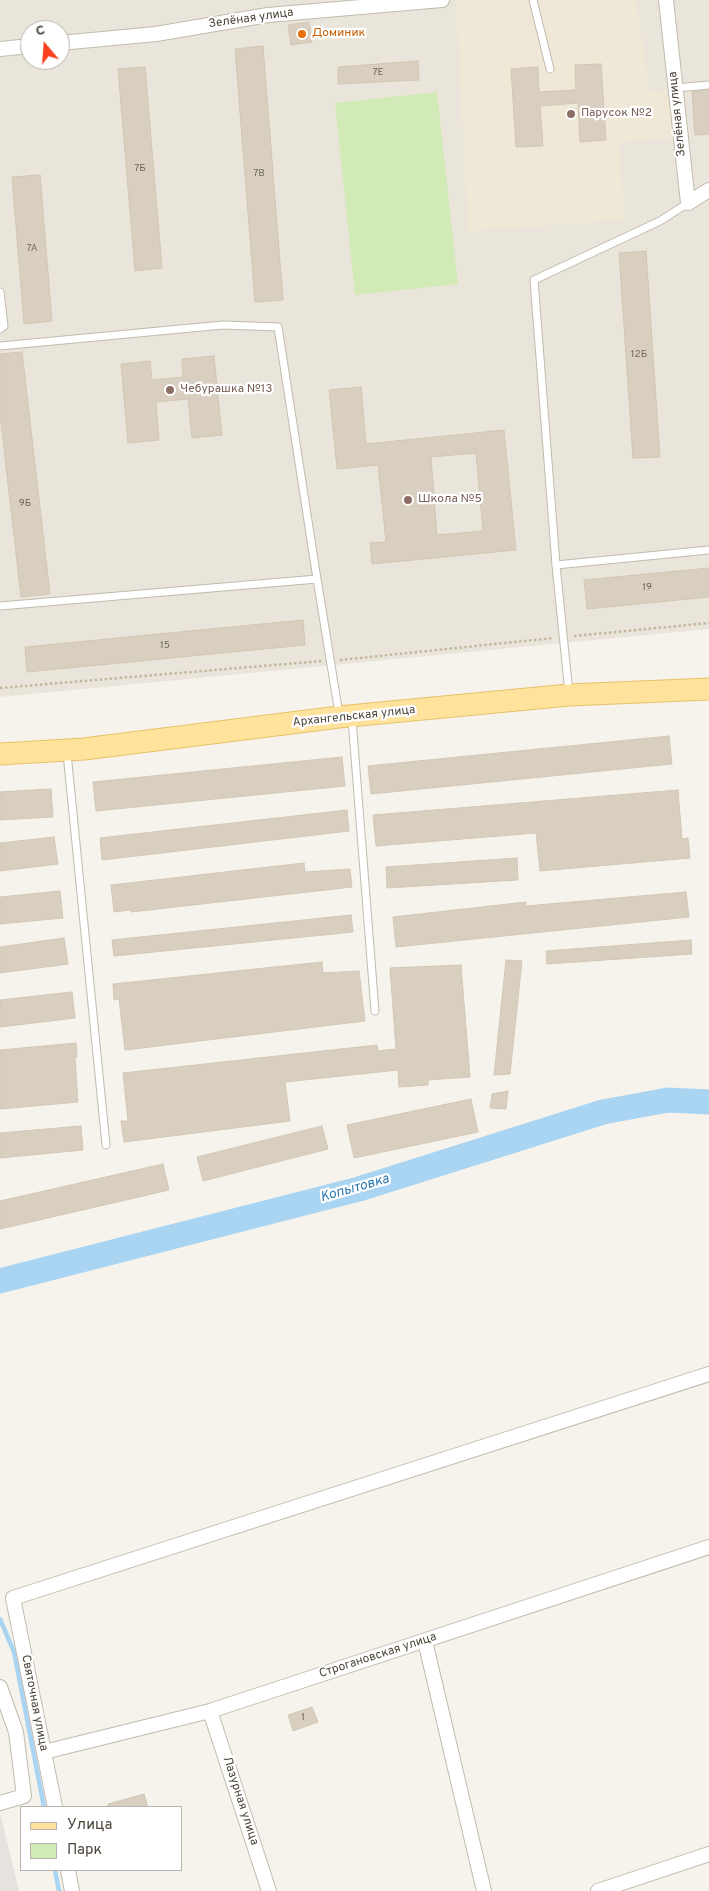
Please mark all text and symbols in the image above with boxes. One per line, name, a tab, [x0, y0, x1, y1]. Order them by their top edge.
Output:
street label: Зелёная улица	[208, 6, 294, 32]
north arrow	[20, 20, 70, 70]
text: С	[34, 22, 47, 41]
place label: Доминик	[312, 27, 365, 41]
marker: Доминик	[296, 28, 308, 40]
house number: 7Е	[372, 67, 384, 79]
street label: Зелёная улица	[666, 71, 690, 157]
place label: Парусок №2	[581, 107, 652, 121]
marker: Парусок №2	[565, 108, 577, 120]
house number: 7Б	[134, 163, 146, 175]
house number: 7В	[253, 168, 265, 180]
house number: 7А	[27, 243, 37, 255]
house number: 12Б	[631, 349, 647, 361]
place label: Чебурашка №13	[180, 383, 273, 397]
marker: Чебурашка №13	[164, 384, 176, 396]
place label: Школа №5	[418, 493, 482, 507]
marker: Школа №5	[402, 494, 414, 506]
house number: 9Б	[19, 498, 31, 510]
house number: 19	[642, 582, 652, 594]
house number: 15	[160, 640, 170, 652]
street label: Архангельская улица	[292, 703, 416, 731]
water label: Копытовка	[319, 1171, 391, 1207]
street label: Строгановская улица	[318, 1630, 438, 1682]
street label: Святочная улица	[18, 1654, 50, 1752]
house number: 1	[301, 1712, 305, 1724]
street label: Лазурная улица	[219, 1755, 261, 1847]
legend	[20, 1806, 182, 1871]
text: Улица	[67, 1816, 112, 1835]
text: Парк	[67, 1841, 102, 1860]

